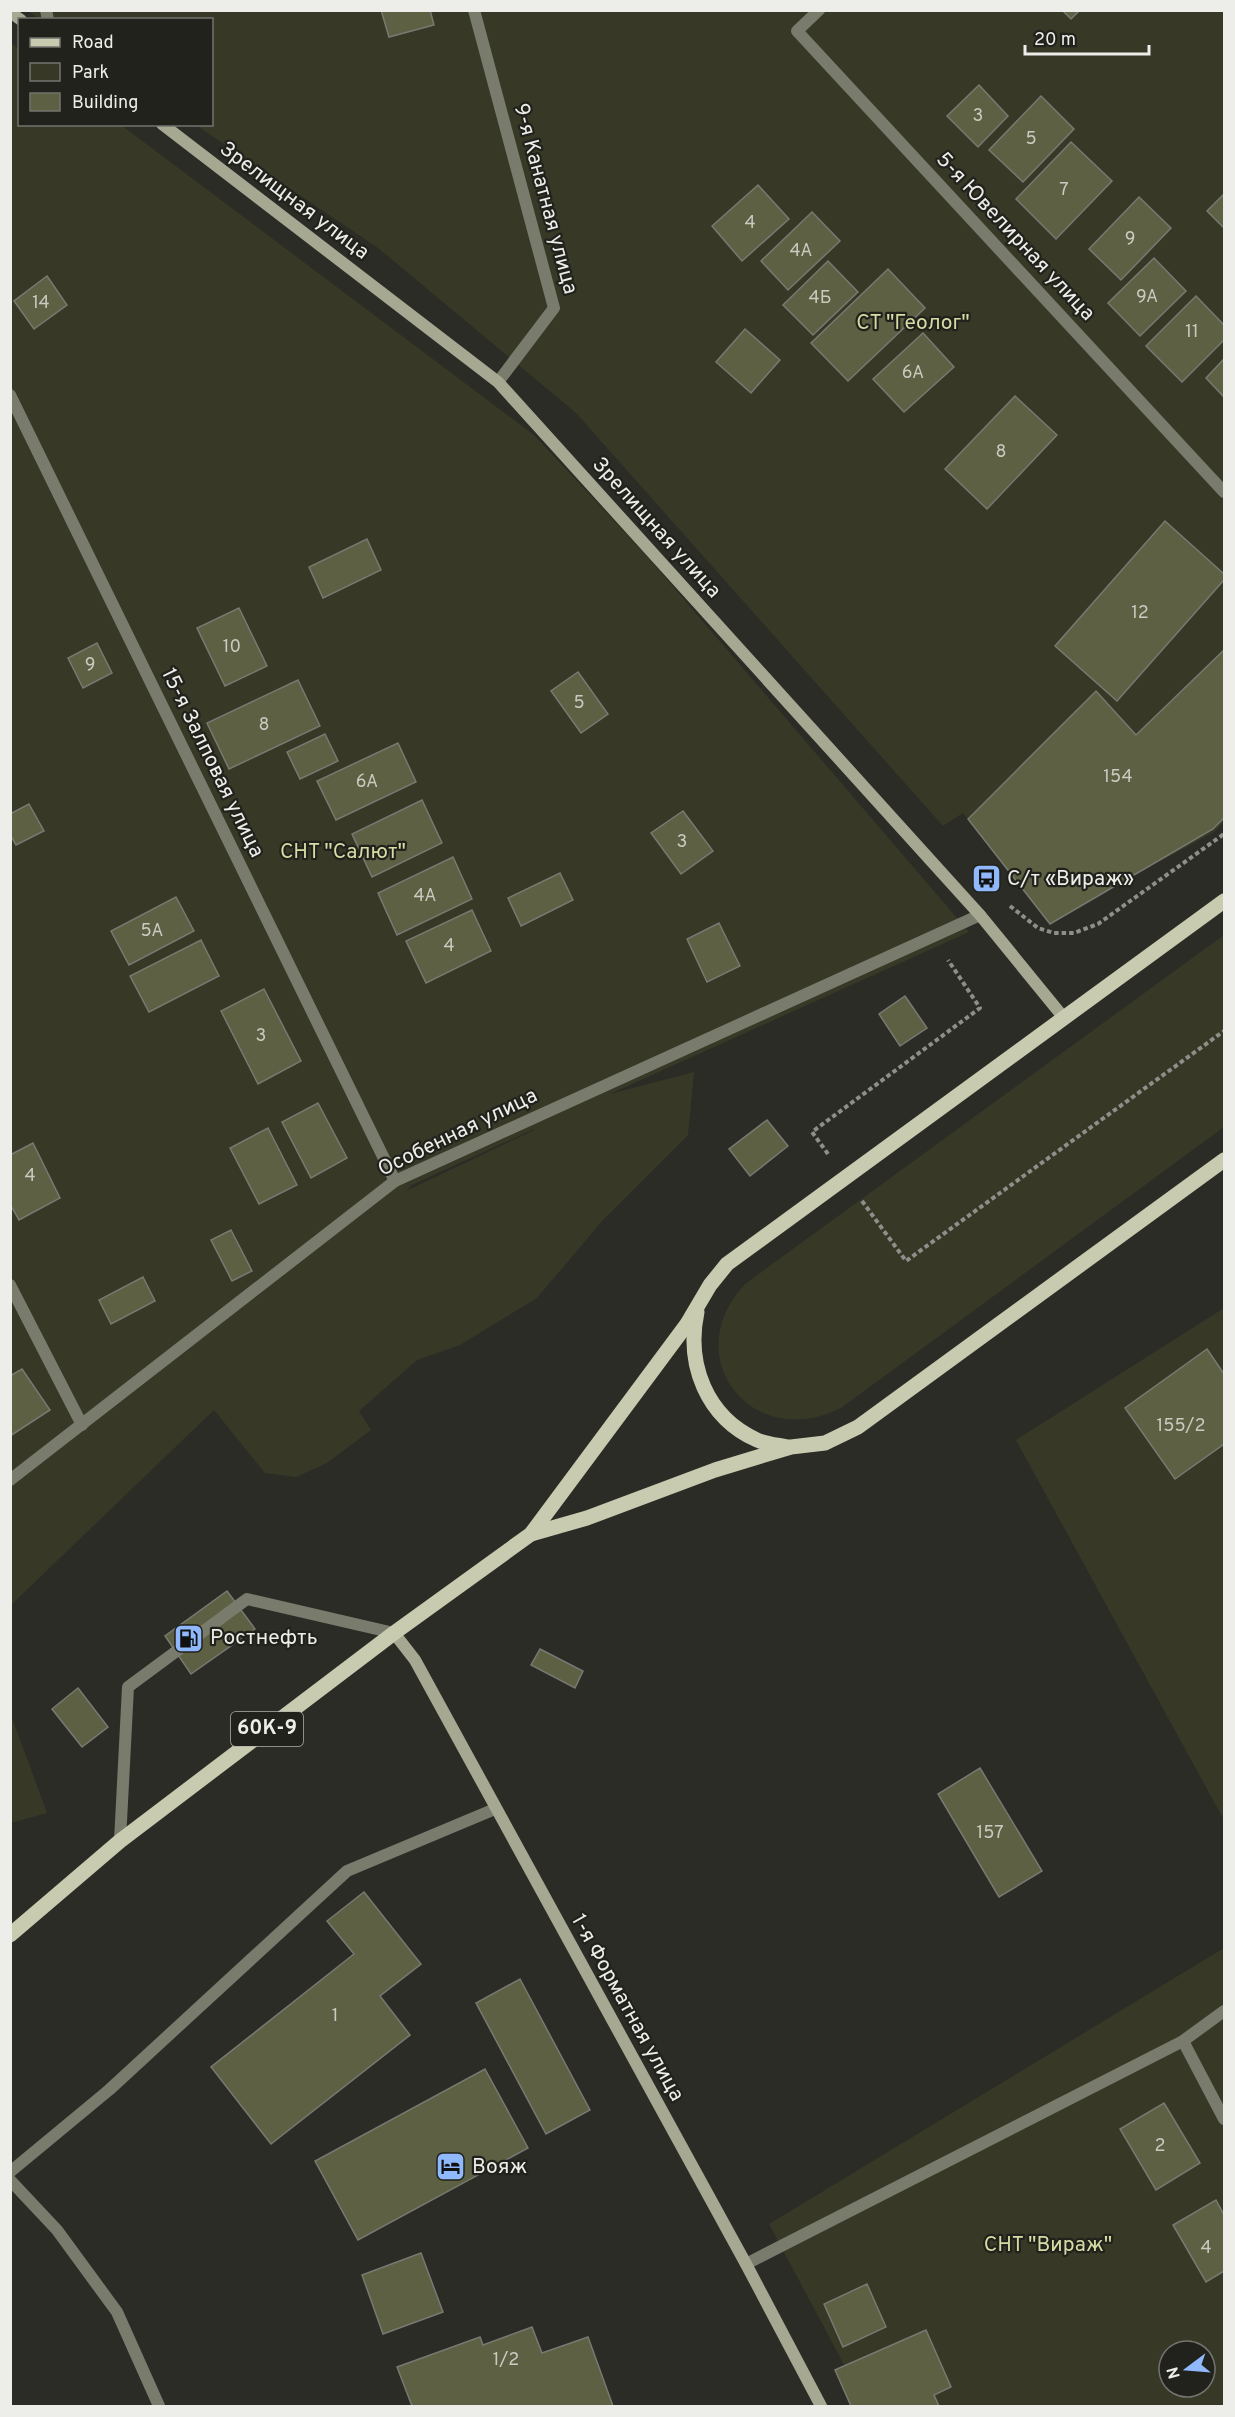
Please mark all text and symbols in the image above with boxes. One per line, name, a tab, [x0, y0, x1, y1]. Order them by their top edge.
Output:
legend	[18, 18, 213, 126]
scale bar	[1025, 18, 1150, 56]
text: 20 m	[1034, 29, 1076, 52]
text: Road	[72, 32, 114, 55]
text: Park	[72, 62, 109, 85]
text: Building	[72, 92, 138, 115]
street label: 9-я Канатная улица	[507, 101, 583, 297]
house number: 3	[973, 105, 983, 128]
house number: 5	[1025, 128, 1037, 151]
street label: Зрелищная улица	[214, 136, 374, 266]
street label: 5-я Ювелирная улица	[930, 147, 1100, 327]
house number: 7	[1059, 179, 1069, 202]
house number: 4	[744, 212, 756, 235]
house number: 9	[1125, 228, 1135, 251]
house number: 4А	[789, 240, 813, 263]
house number: 9А	[1136, 286, 1158, 309]
house number: 4Б	[809, 287, 832, 310]
house number: 14	[32, 292, 50, 315]
park label: СТ "Геолог"	[856, 310, 970, 337]
house number: 11	[1185, 321, 1199, 344]
house number: 6А	[902, 362, 924, 385]
house number: 8	[996, 441, 1007, 464]
street label: Зрелищная улица	[585, 452, 727, 604]
house number: 12	[1131, 602, 1149, 625]
house number: 10	[223, 636, 241, 659]
house number: 9	[85, 654, 95, 677]
street label: 15-я Залповая улица	[154, 664, 270, 862]
house number: 5	[573, 692, 585, 715]
house number: 8	[259, 714, 270, 737]
house number: 154	[1103, 766, 1133, 789]
house number: 6А	[356, 771, 378, 794]
house number: 3	[677, 831, 687, 854]
park label: СНТ "Салют"	[280, 839, 406, 866]
bus stop icon: С/т «Вираж»	[970, 863, 1002, 895]
place label: С/т «Вираж»	[1007, 866, 1134, 893]
house number: 4А	[413, 885, 437, 908]
house number: 5А	[140, 920, 164, 943]
house number: 4	[443, 935, 455, 958]
house number: 3	[256, 1025, 266, 1048]
street label: Особенная улица	[374, 1083, 542, 1183]
house number: 4	[24, 1165, 36, 1188]
house number: 155/2	[1157, 1415, 1205, 1438]
fuel station icon: Ростнефть	[173, 1622, 205, 1654]
place label: Ростнефть	[210, 1625, 318, 1652]
road number: 60К-9	[231, 1712, 303, 1746]
house number: 157	[976, 1822, 1004, 1845]
street label: 1-я Форматная улица	[564, 1910, 690, 2106]
house number: 1	[332, 2005, 338, 2028]
house number: 2	[1154, 2135, 1166, 2158]
hotel icon: Вояж	[435, 2151, 467, 2183]
place label: Вояж	[472, 2154, 527, 2181]
park label: СНТ "Вираж"	[984, 2232, 1112, 2259]
house number: 4	[1200, 2237, 1212, 2260]
north arrow	[1157, 2339, 1217, 2399]
house number: 1/2	[493, 2349, 519, 2372]
text: N	[1163, 2364, 1186, 2381]

